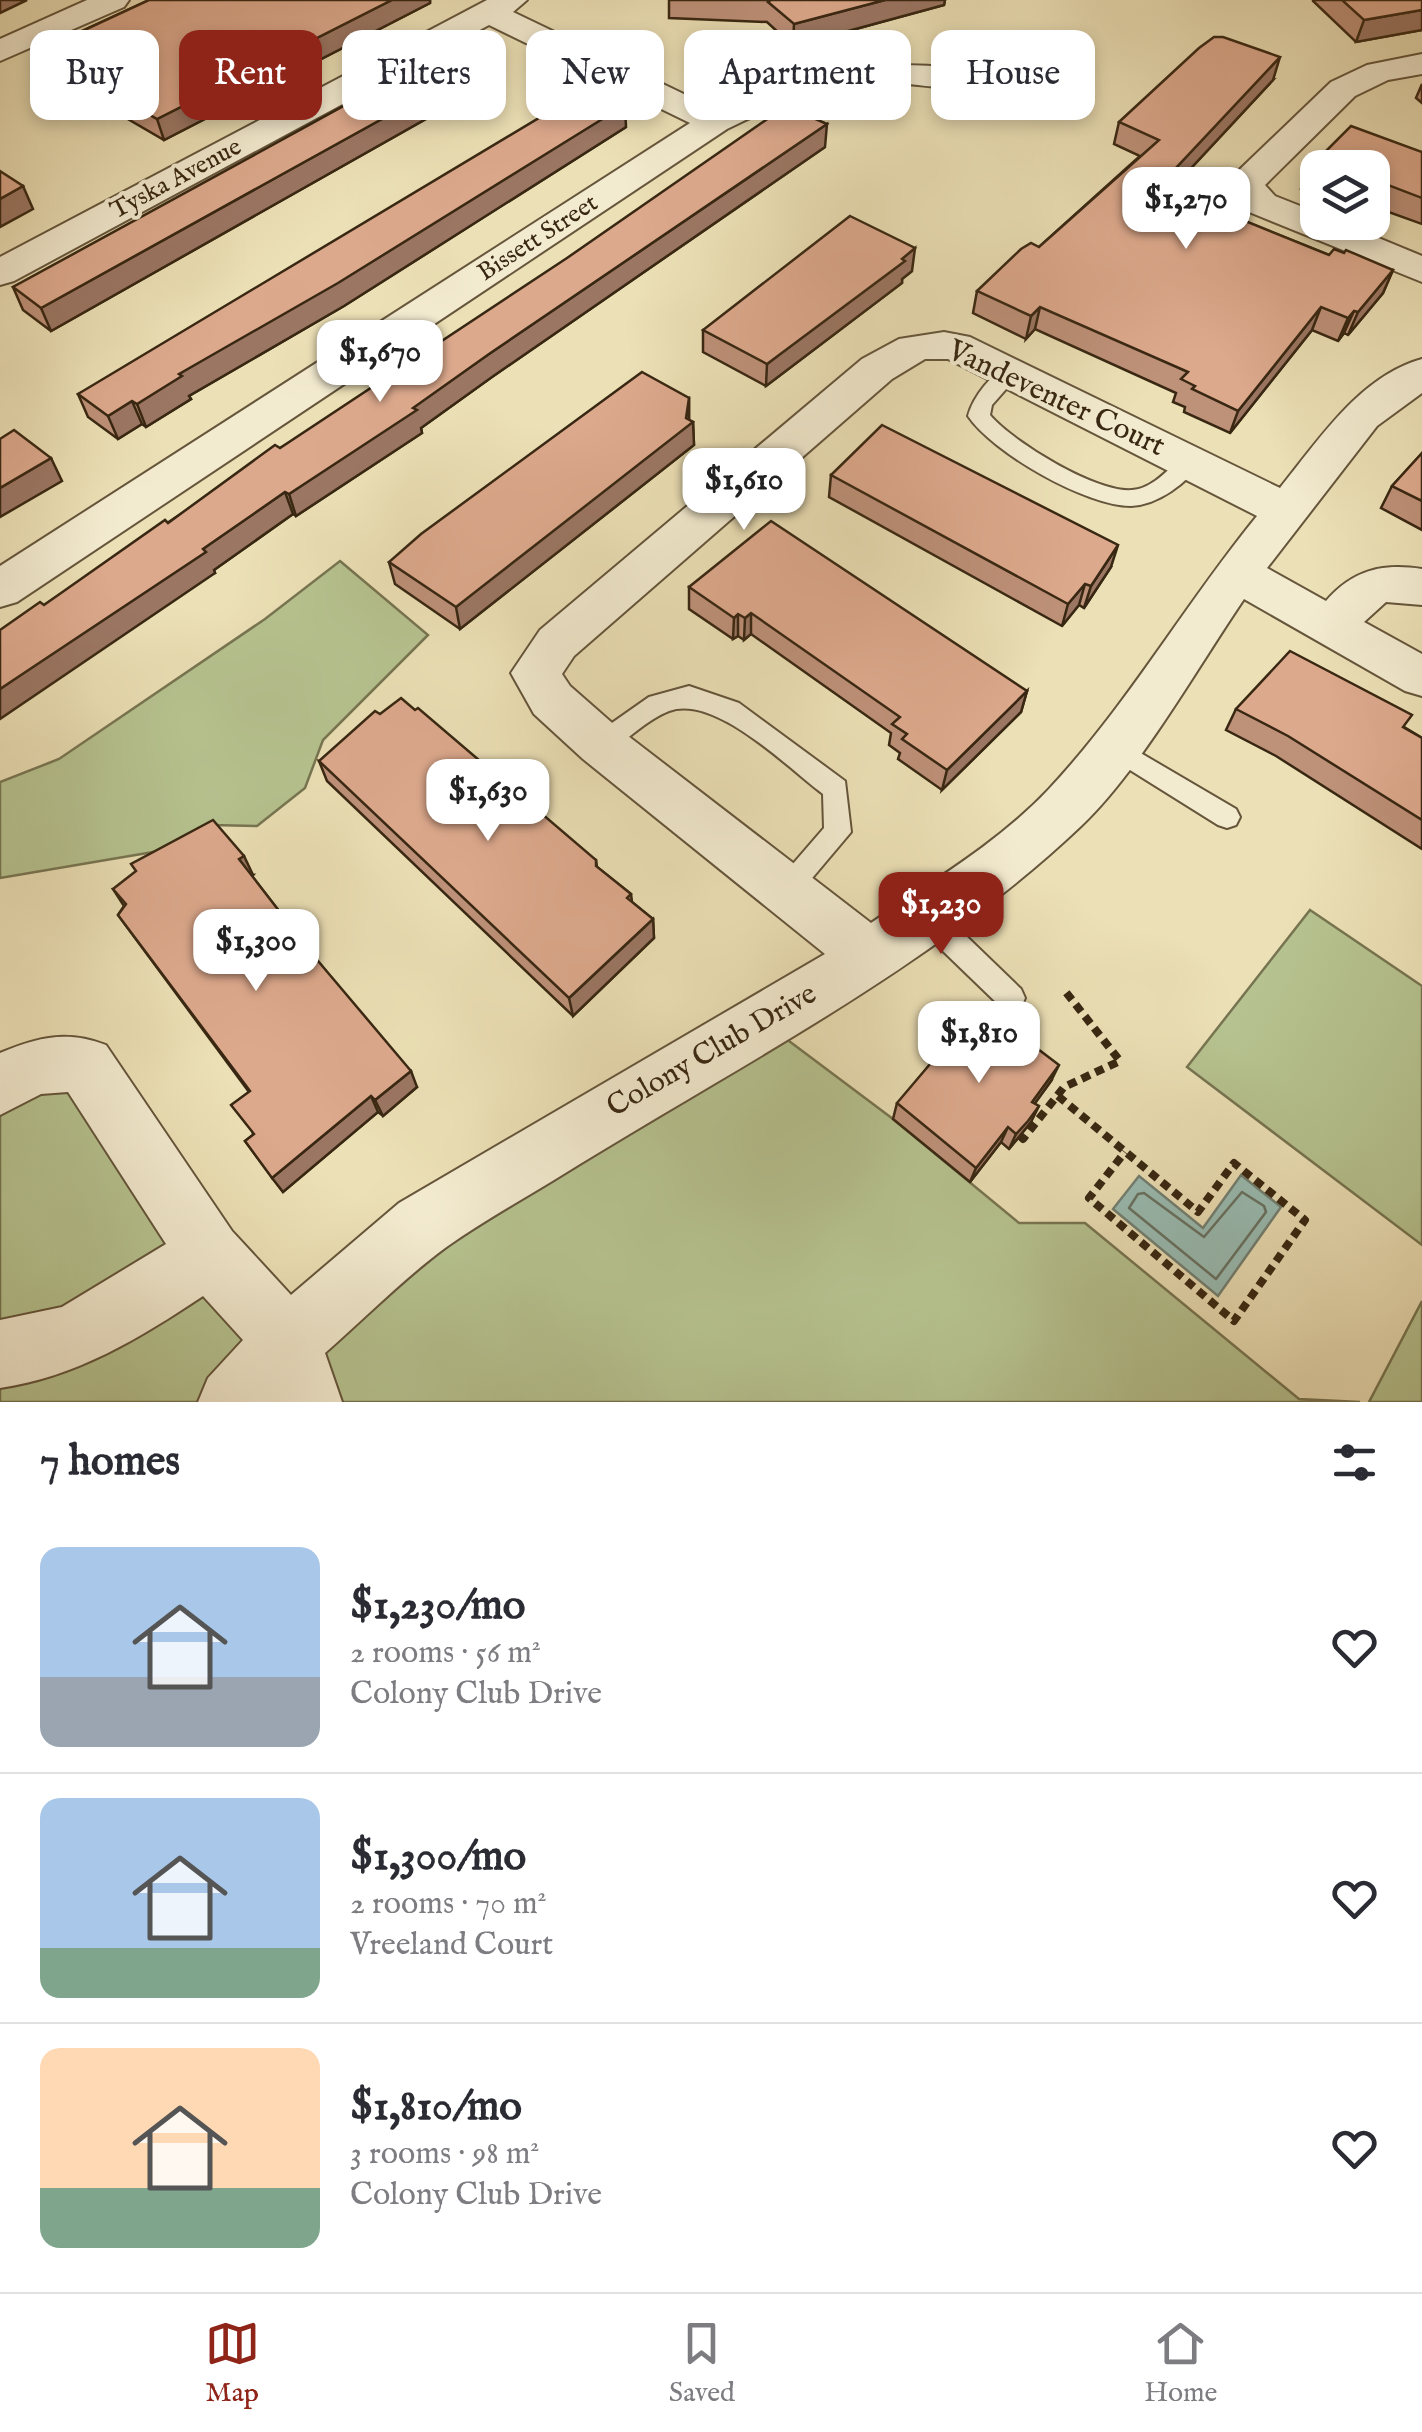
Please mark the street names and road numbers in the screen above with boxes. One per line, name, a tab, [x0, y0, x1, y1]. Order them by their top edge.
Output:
street label: Tyska Avenue	[105, 131, 247, 227]
street label: Bissett Street	[472, 187, 605, 289]
street label: Vandeventer Court	[940, 332, 1171, 466]
street label: Colony Club Drive	[600, 975, 824, 1127]

